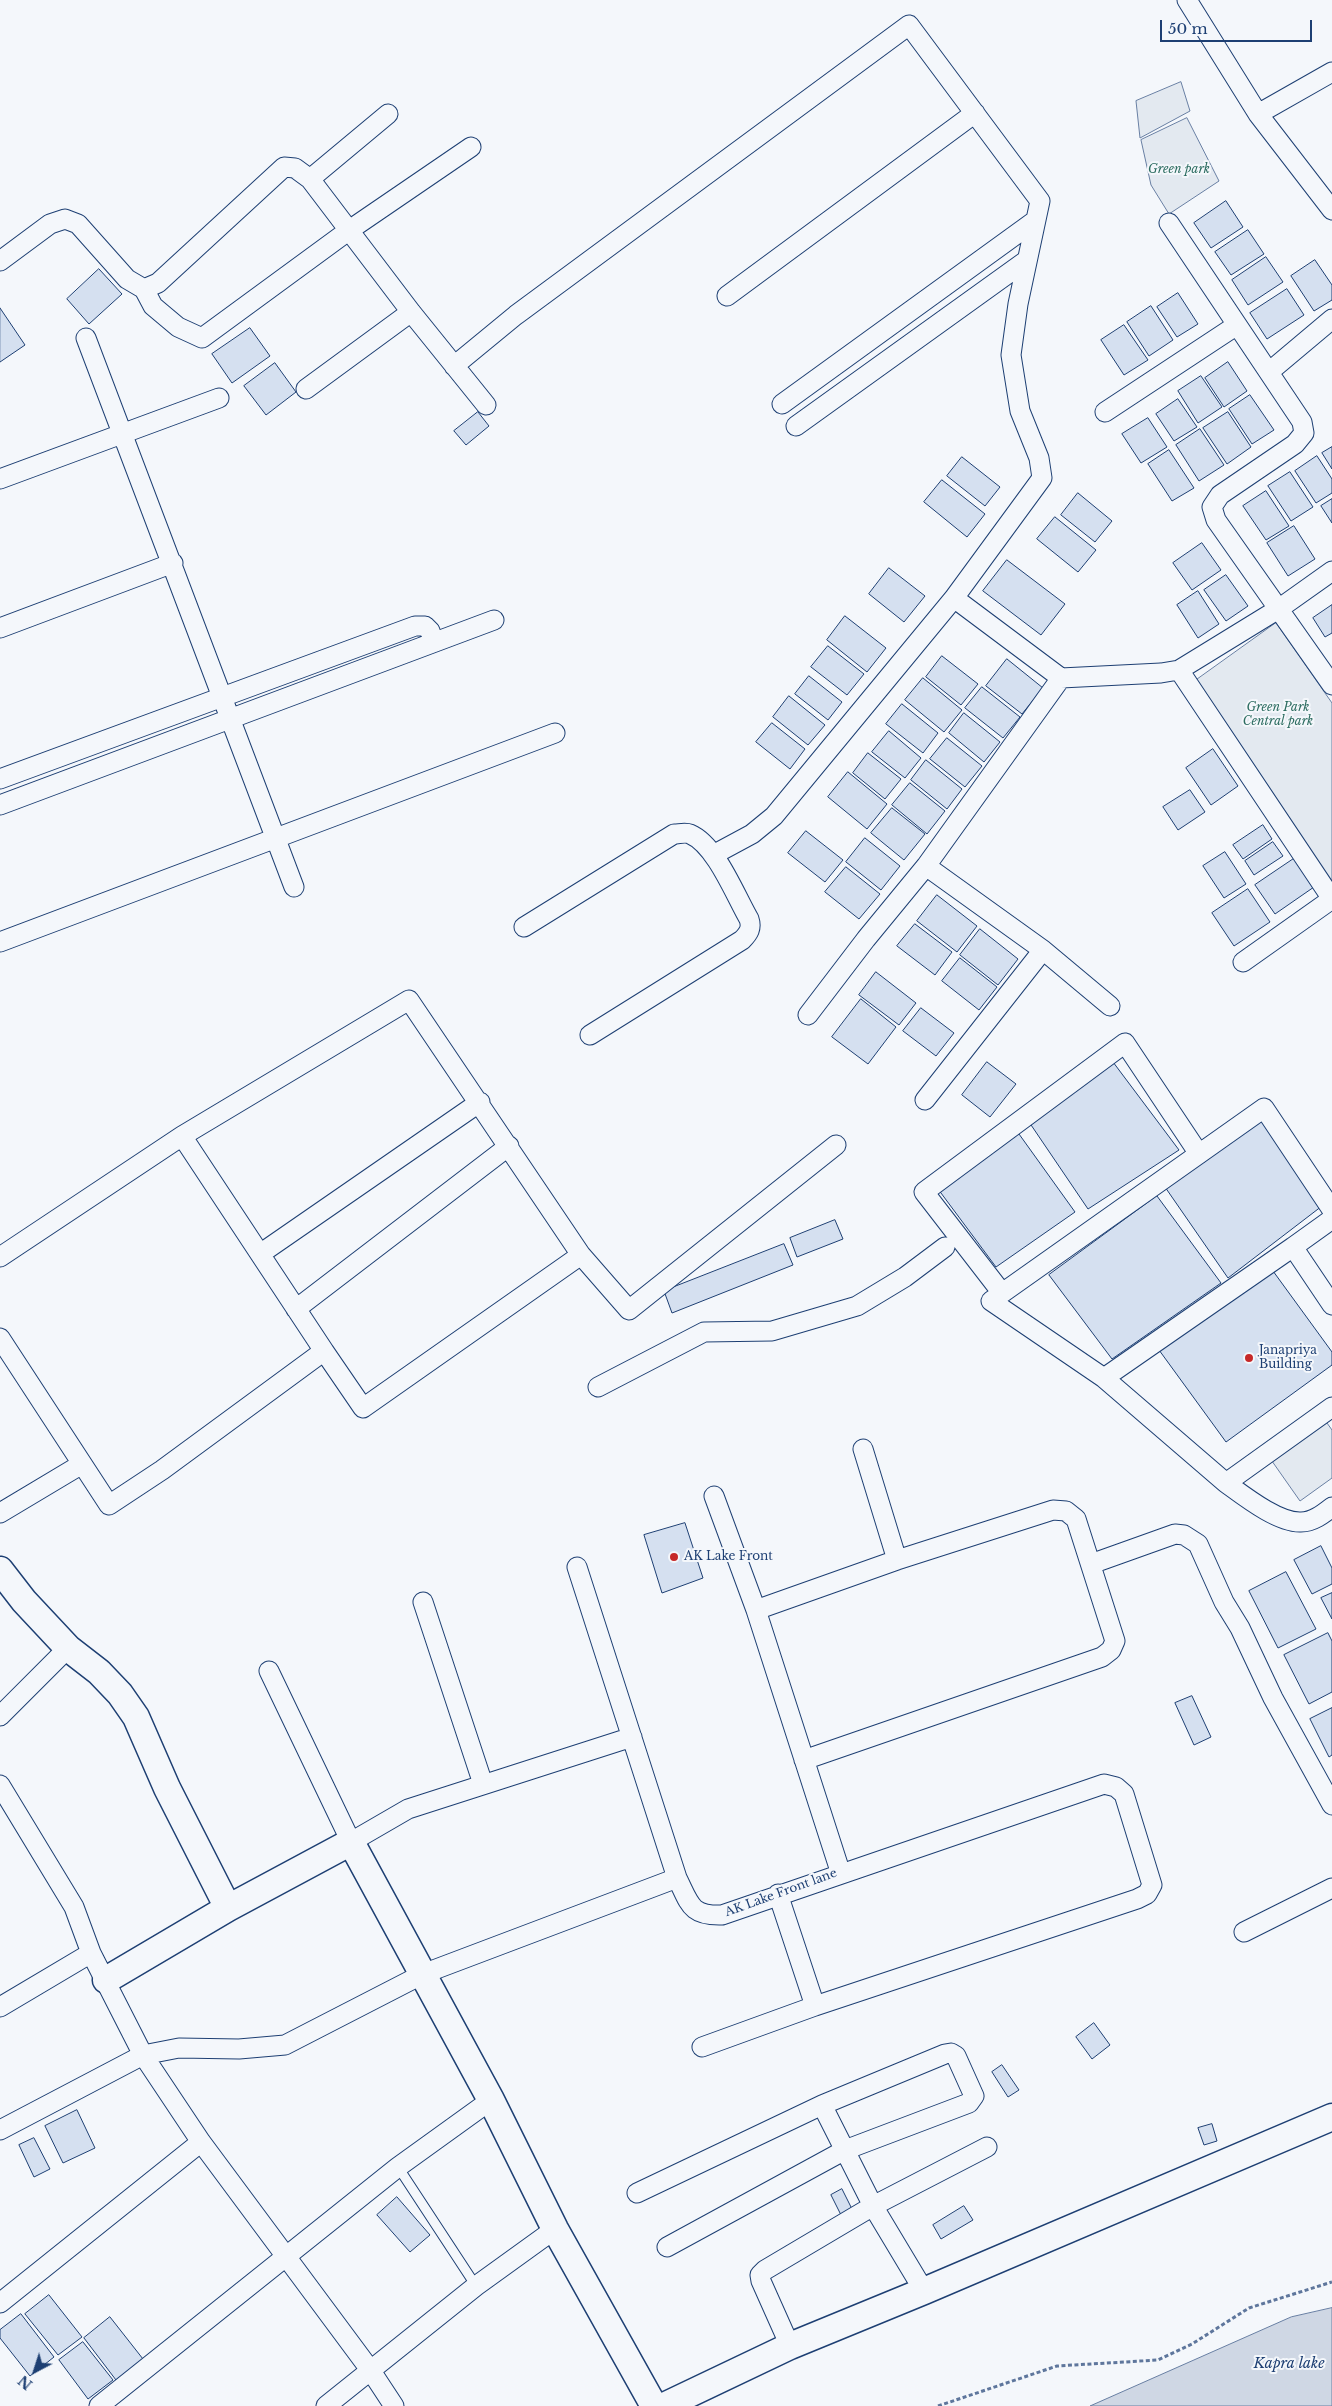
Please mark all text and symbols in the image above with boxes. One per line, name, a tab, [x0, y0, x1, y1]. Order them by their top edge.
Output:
scale bar	[1162, 10, 1314, 42]
text: 50 m	[1168, 19, 1208, 38]
park label: Green park	[1148, 163, 1210, 177]
park label: Green Park Central park	[1243, 701, 1313, 729]
place label: Janapriya Building	[1259, 1344, 1317, 1372]
marker: Janapriya Building	[1243, 1352, 1255, 1364]
place label: AK Lake Front	[684, 1550, 773, 1564]
marker: AK Lake Front	[668, 1551, 680, 1563]
street label: AK Lake Front lane	[723, 1866, 839, 1920]
north arrow	[10, 2346, 60, 2396]
water label: Kapra lake	[1253, 2356, 1325, 2372]
text: N	[15, 2371, 36, 2394]

